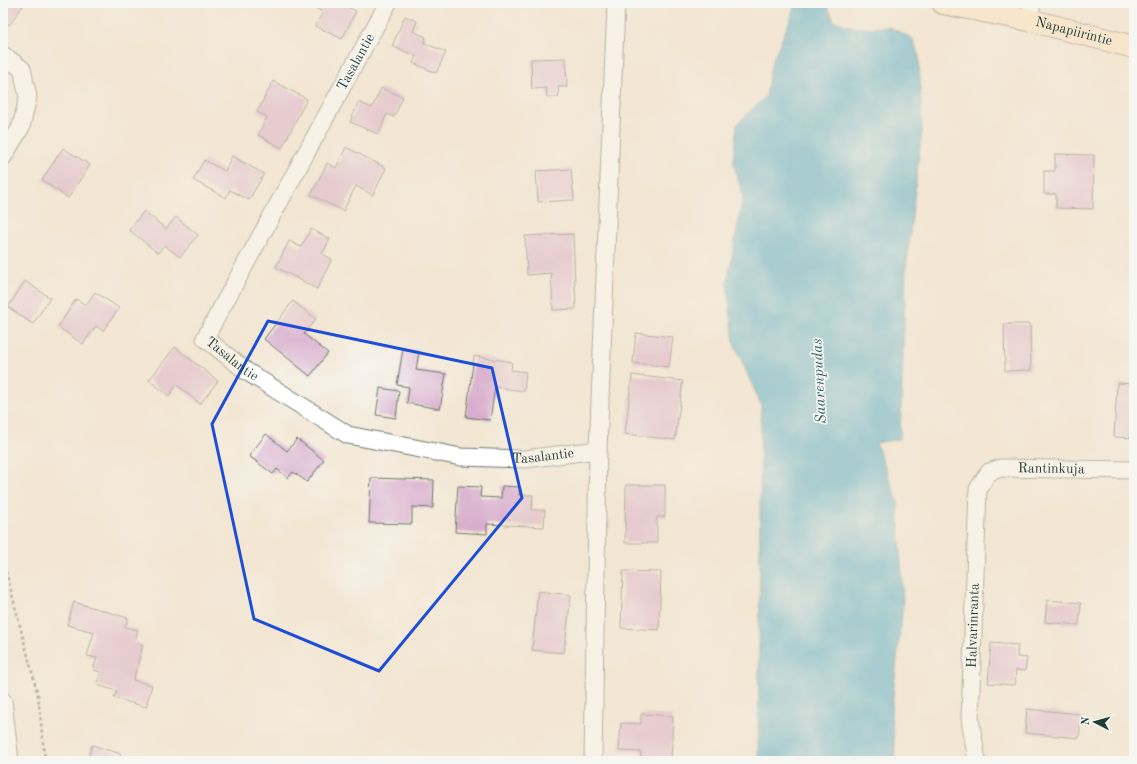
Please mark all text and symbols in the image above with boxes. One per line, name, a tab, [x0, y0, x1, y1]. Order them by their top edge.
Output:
street label: Napapiirintie	[1034, 15, 1114, 48]
street label: Tasalantie	[335, 31, 377, 93]
street label: Tasalantie	[203, 334, 261, 384]
water label: Saarenpudas	[810, 338, 830, 424]
street label: Tasalantie	[512, 446, 575, 466]
street label: Rantinkuja	[1018, 461, 1085, 476]
street label: Halvarinranta	[965, 583, 982, 668]
north arrow	[1075, 702, 1115, 742]
text: N	[1081, 716, 1093, 726]

